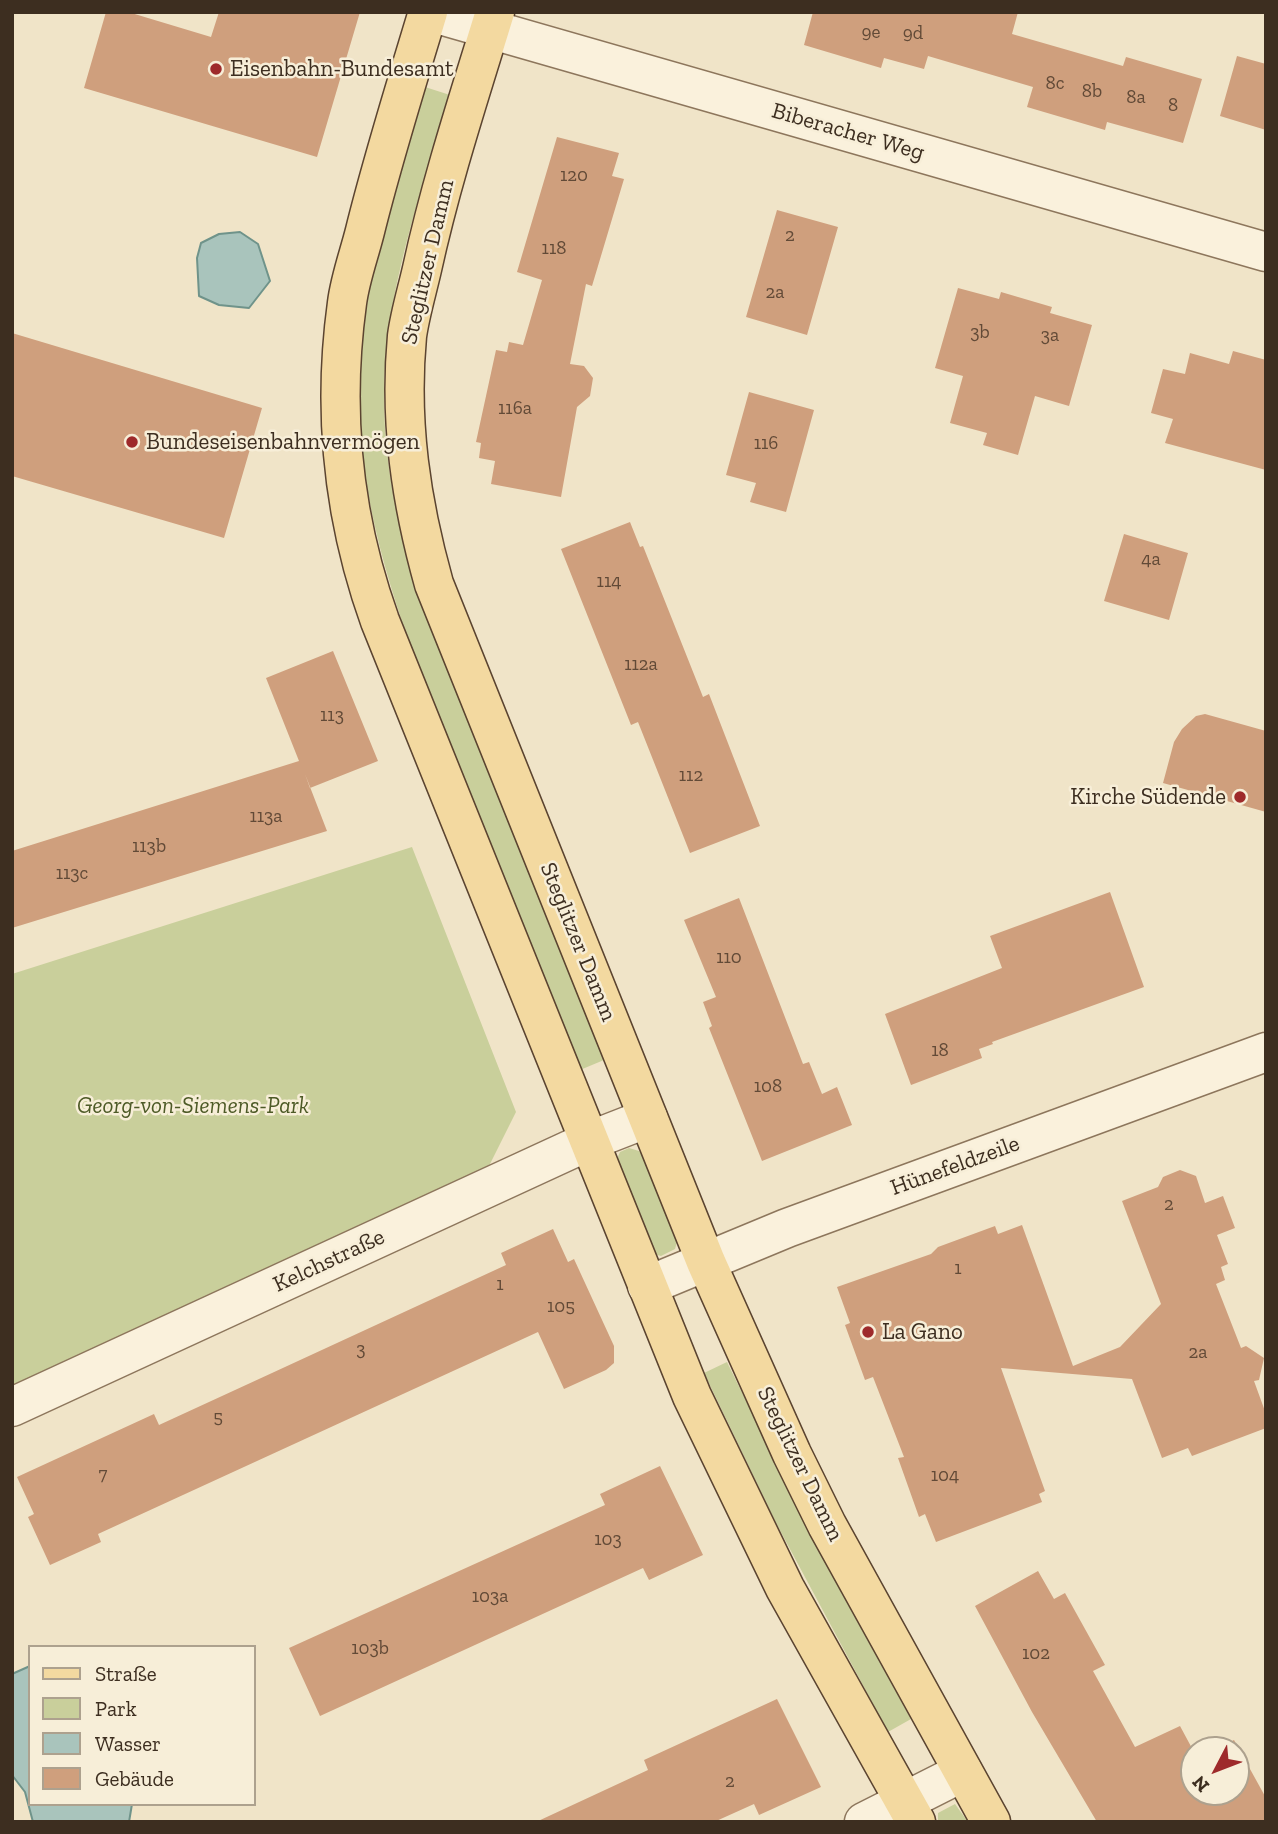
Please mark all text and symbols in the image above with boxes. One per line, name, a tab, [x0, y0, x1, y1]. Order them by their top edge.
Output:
house number: 9e	[861, 22, 881, 44]
house number: 9d	[903, 23, 923, 45]
place label: Eisenbahn-Bundesamt	[230, 55, 454, 83]
marker: Eisenbahn-Bundesamt	[208, 61, 224, 77]
house number: 8c	[1046, 73, 1064, 95]
house number: 8b	[1082, 81, 1102, 103]
house number: 8a	[1126, 87, 1146, 109]
house number: 8	[1168, 95, 1178, 117]
street label: Biberacher Weg	[769, 97, 927, 167]
house number: 120	[560, 165, 588, 187]
street label: Steglitzer Damm	[396, 177, 460, 347]
house number: 2	[785, 225, 795, 247]
house number: 118	[542, 238, 566, 260]
house number: 2a	[766, 282, 784, 304]
house number: 3b	[970, 322, 990, 344]
house number: 3a	[1041, 325, 1059, 347]
house number: 116a	[498, 398, 532, 420]
place label: Bundeseisenbahnvermögen	[146, 428, 420, 456]
house number: 116	[754, 433, 778, 455]
marker: Bundeseisenbahnvermögen	[124, 434, 140, 450]
house number: 4a	[1141, 549, 1161, 571]
house number: 114	[597, 571, 621, 593]
house number: 112a	[624, 654, 658, 676]
house number: 113	[320, 705, 344, 727]
house number: 112	[679, 765, 703, 787]
place label: Kirche Südende	[1070, 783, 1226, 811]
marker: Kirche Südende	[1232, 789, 1248, 805]
house number: 113a	[249, 806, 283, 828]
house number: 113b	[132, 836, 166, 858]
street label: Steglitzer Damm	[534, 859, 622, 1025]
house number: 113c	[56, 863, 88, 885]
house number: 110	[716, 947, 742, 969]
house number: 18	[931, 1040, 949, 1062]
house number: 108	[754, 1076, 782, 1098]
park label: Georg-von-Siemens-Park	[77, 1092, 309, 1120]
street label: Hünefeldzeile	[887, 1130, 1023, 1202]
house number: 2	[1164, 1194, 1174, 1216]
street label: Kelchstraße	[269, 1223, 389, 1299]
house number: 1	[954, 1258, 962, 1280]
house number: 1	[496, 1274, 504, 1296]
house number: 105	[547, 1296, 575, 1318]
place label: La Gano	[882, 1318, 963, 1346]
marker: La Gano	[860, 1324, 876, 1340]
house number: 3	[356, 1339, 366, 1361]
house number: 2a	[1189, 1342, 1207, 1364]
street label: Steglitzer Damm	[751, 1382, 849, 1546]
house number: 5	[213, 1407, 223, 1429]
house number: 7	[99, 1464, 107, 1486]
house number: 104	[931, 1465, 959, 1487]
house number: 103	[594, 1529, 622, 1551]
house number: 103a	[472, 1586, 508, 1608]
house number: 103b	[351, 1638, 389, 1660]
house number: 102	[1022, 1643, 1050, 1665]
legend	[28, 1645, 256, 1806]
text: Straße	[95, 1661, 157, 1686]
text: Park	[95, 1696, 137, 1721]
text: Wasser	[95, 1731, 161, 1756]
north arrow	[1180, 1736, 1250, 1806]
text: Gebäude	[95, 1766, 174, 1791]
house number: 2	[725, 1771, 735, 1793]
text: N	[1187, 1771, 1214, 1797]

